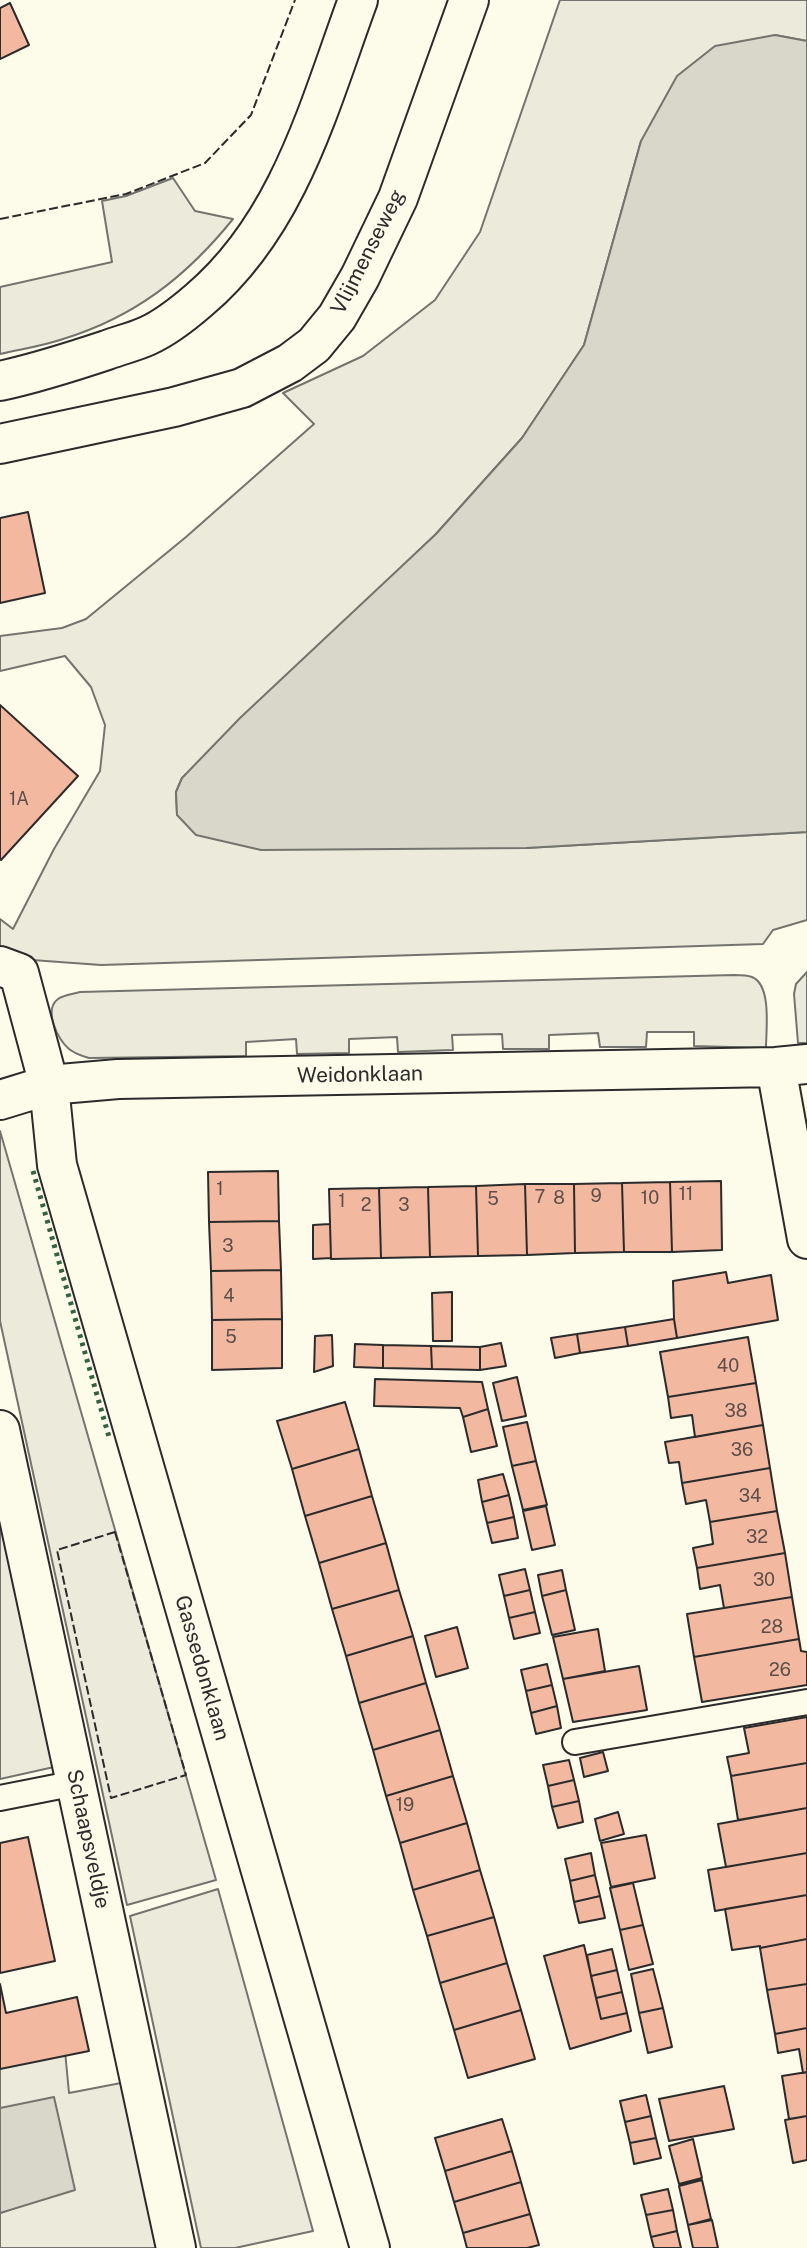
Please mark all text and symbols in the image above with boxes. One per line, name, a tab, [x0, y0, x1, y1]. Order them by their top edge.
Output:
street label: Vlijmenseweg	[326, 185, 410, 319]
house number: 1A	[9, 788, 29, 810]
street label: Weidonklaan	[297, 1061, 423, 1089]
house number: 1	[216, 1178, 224, 1200]
house number: 11	[679, 1183, 693, 1205]
house number: 9	[590, 1185, 602, 1207]
house number: 7	[535, 1186, 545, 1208]
house number: 8	[553, 1187, 565, 1209]
house number: 10	[641, 1187, 659, 1209]
house number: 5	[487, 1188, 499, 1210]
house number: 1	[338, 1190, 346, 1212]
house number: 2	[361, 1194, 371, 1216]
house number: 3	[398, 1194, 410, 1216]
house number: 3	[222, 1235, 234, 1257]
house number: 4	[223, 1285, 235, 1307]
house number: 5	[225, 1326, 237, 1348]
house number: 40	[717, 1355, 739, 1377]
house number: 38	[725, 1400, 747, 1422]
house number: 36	[731, 1439, 753, 1461]
house number: 34	[739, 1485, 761, 1507]
house number: 32	[746, 1526, 768, 1548]
house number: 30	[753, 1569, 775, 1591]
street label: Gassedonklaan	[169, 1592, 235, 1744]
house number: 28	[761, 1616, 783, 1638]
house number: 26	[769, 1659, 791, 1681]
street label: Schaapsveldje	[61, 1767, 115, 1911]
house number: 19	[396, 1794, 414, 1816]

